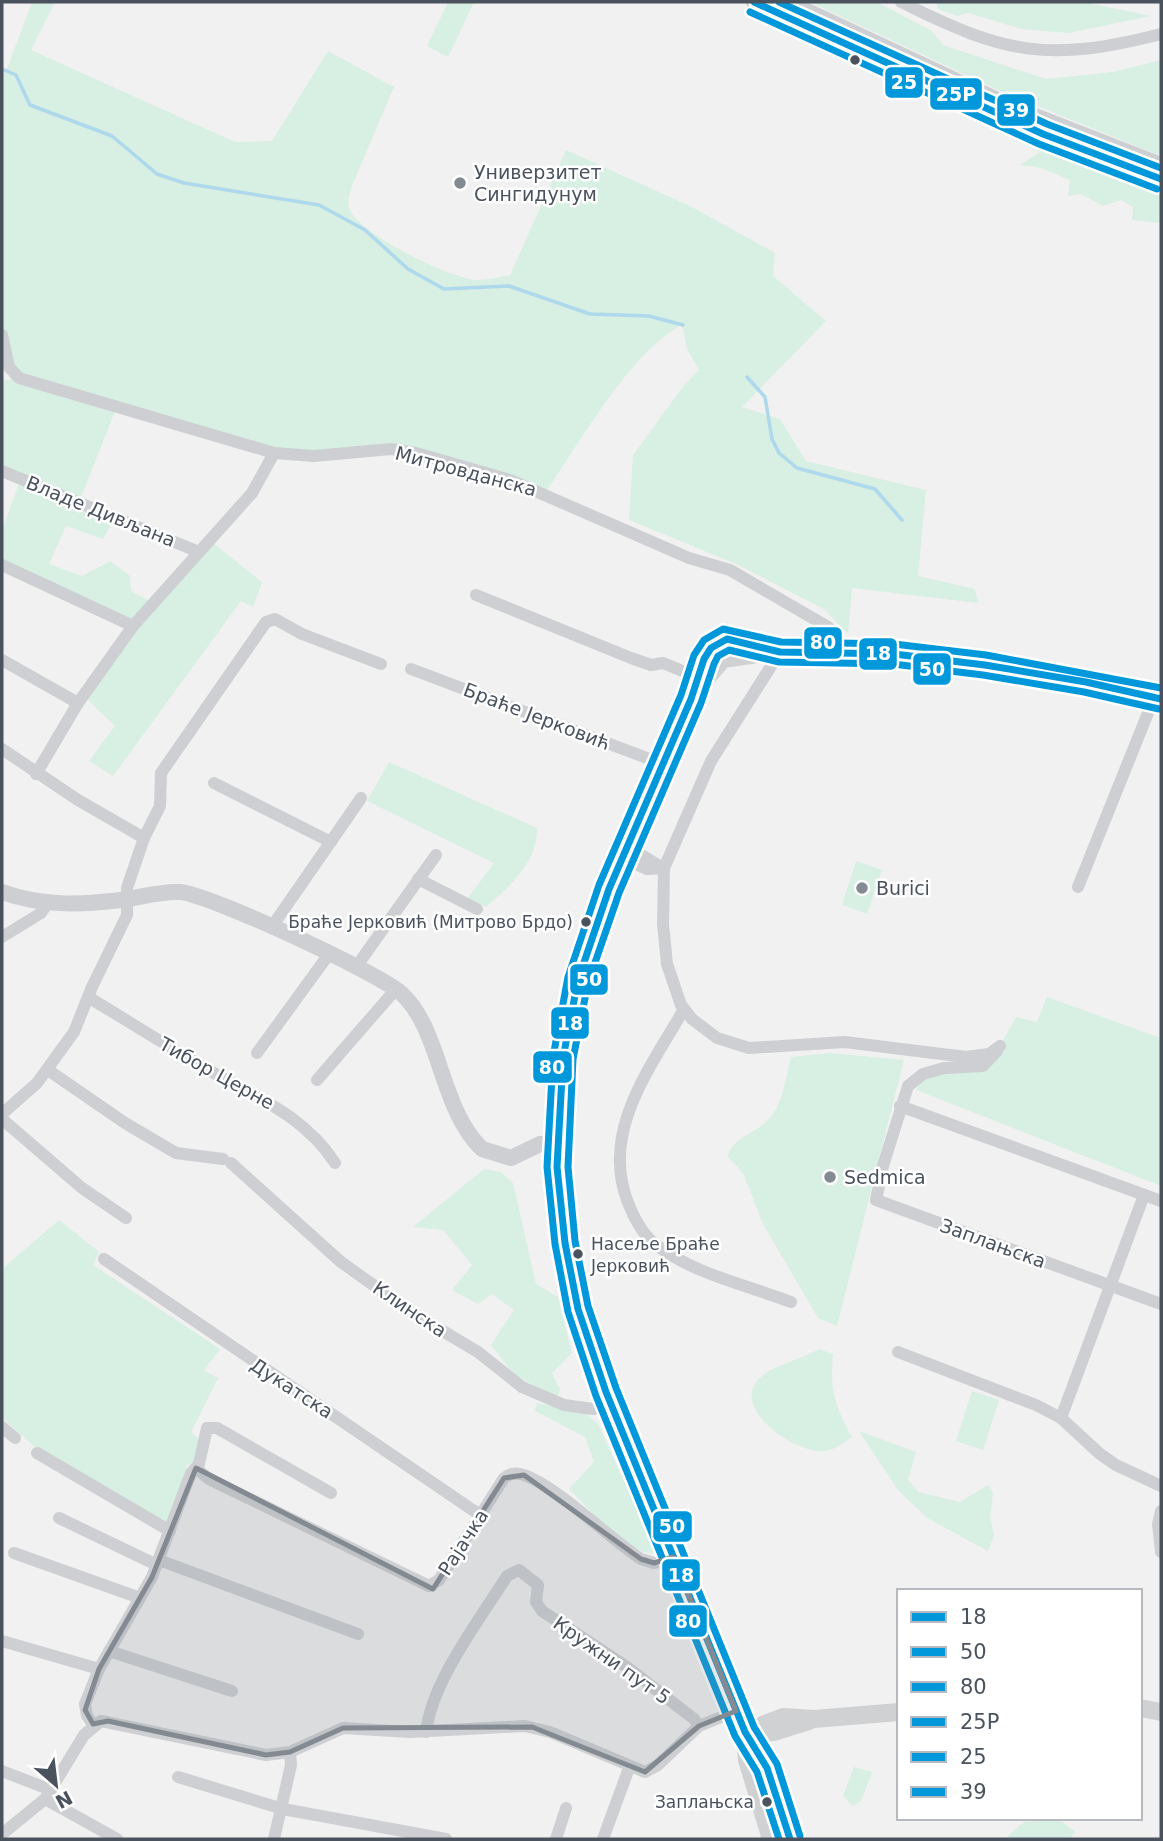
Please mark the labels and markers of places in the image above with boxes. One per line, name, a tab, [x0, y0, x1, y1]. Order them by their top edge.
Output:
unlabelled marker	[848, 53, 862, 67]
place label: Универзитет Сингидунум	[474, 161, 602, 205]
marker: Универзитет Сингидунум	[452, 175, 468, 191]
place label: Burici	[876, 877, 930, 899]
marker: Burici	[854, 880, 870, 896]
place label: Браће Јерковић (Митрово Брдо)	[288, 912, 573, 932]
marker: Браће Јерковић (Митрово Брдо)	[579, 915, 593, 929]
place label: Sedmica	[844, 1166, 926, 1188]
marker: Sedmica	[822, 1169, 838, 1185]
place label: Насеље Браће Јерковић	[590, 1234, 720, 1276]
marker: Насеље Браће Јерковић	[571, 1247, 585, 1261]
place label: Заплањска	[655, 1792, 754, 1812]
marker: Заплањска	[760, 1795, 774, 1809]

